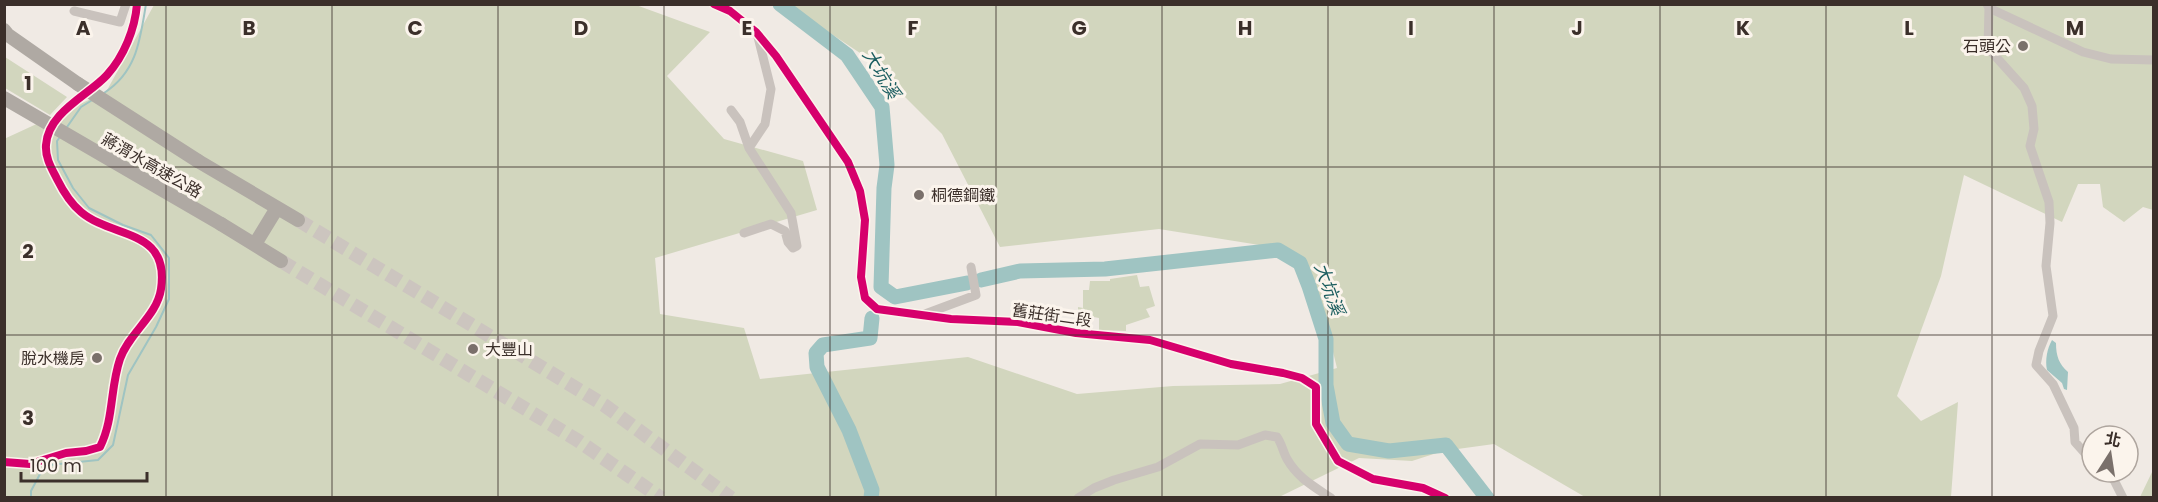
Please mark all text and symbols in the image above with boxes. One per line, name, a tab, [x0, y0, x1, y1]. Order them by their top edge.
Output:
text: A	[76, 14, 91, 42]
text: B	[242, 14, 256, 42]
text: C	[407, 14, 423, 42]
text: D	[574, 14, 588, 42]
text: E	[742, 14, 752, 42]
text: F	[908, 14, 919, 42]
text: G	[1071, 14, 1087, 42]
text: H	[1238, 14, 1252, 42]
text: I	[1408, 14, 1414, 42]
text: J	[1571, 14, 1583, 42]
text: K	[1736, 14, 1750, 42]
text: L	[1904, 14, 1914, 42]
text: M	[2066, 14, 2084, 42]
place label: 石頭公	[1963, 35, 2011, 58]
marker: 石頭公	[2016, 39, 2030, 53]
water label: 大坑溪	[857, 44, 908, 106]
text: 1	[24, 69, 32, 97]
street label: 蔣渭水高速公路	[97, 127, 206, 203]
place label: 桐德鋼鐵	[931, 184, 995, 207]
marker: 桐德鋼鐵	[912, 188, 926, 202]
text: 2	[22, 237, 34, 265]
water label: 大坑溪	[1308, 259, 1351, 321]
street label: 舊莊街二段	[1011, 299, 1093, 332]
place label: 大豐山	[485, 338, 533, 361]
marker: 大豐山	[466, 342, 480, 356]
place label: 脫水機房	[21, 347, 85, 370]
marker: 脫水機房	[90, 351, 104, 365]
text: 3	[22, 404, 34, 432]
north arrow	[2080, 424, 2140, 484]
text: 北	[2103, 427, 2123, 453]
scale bar	[21, 445, 147, 483]
text: 100 m	[30, 453, 82, 478]

